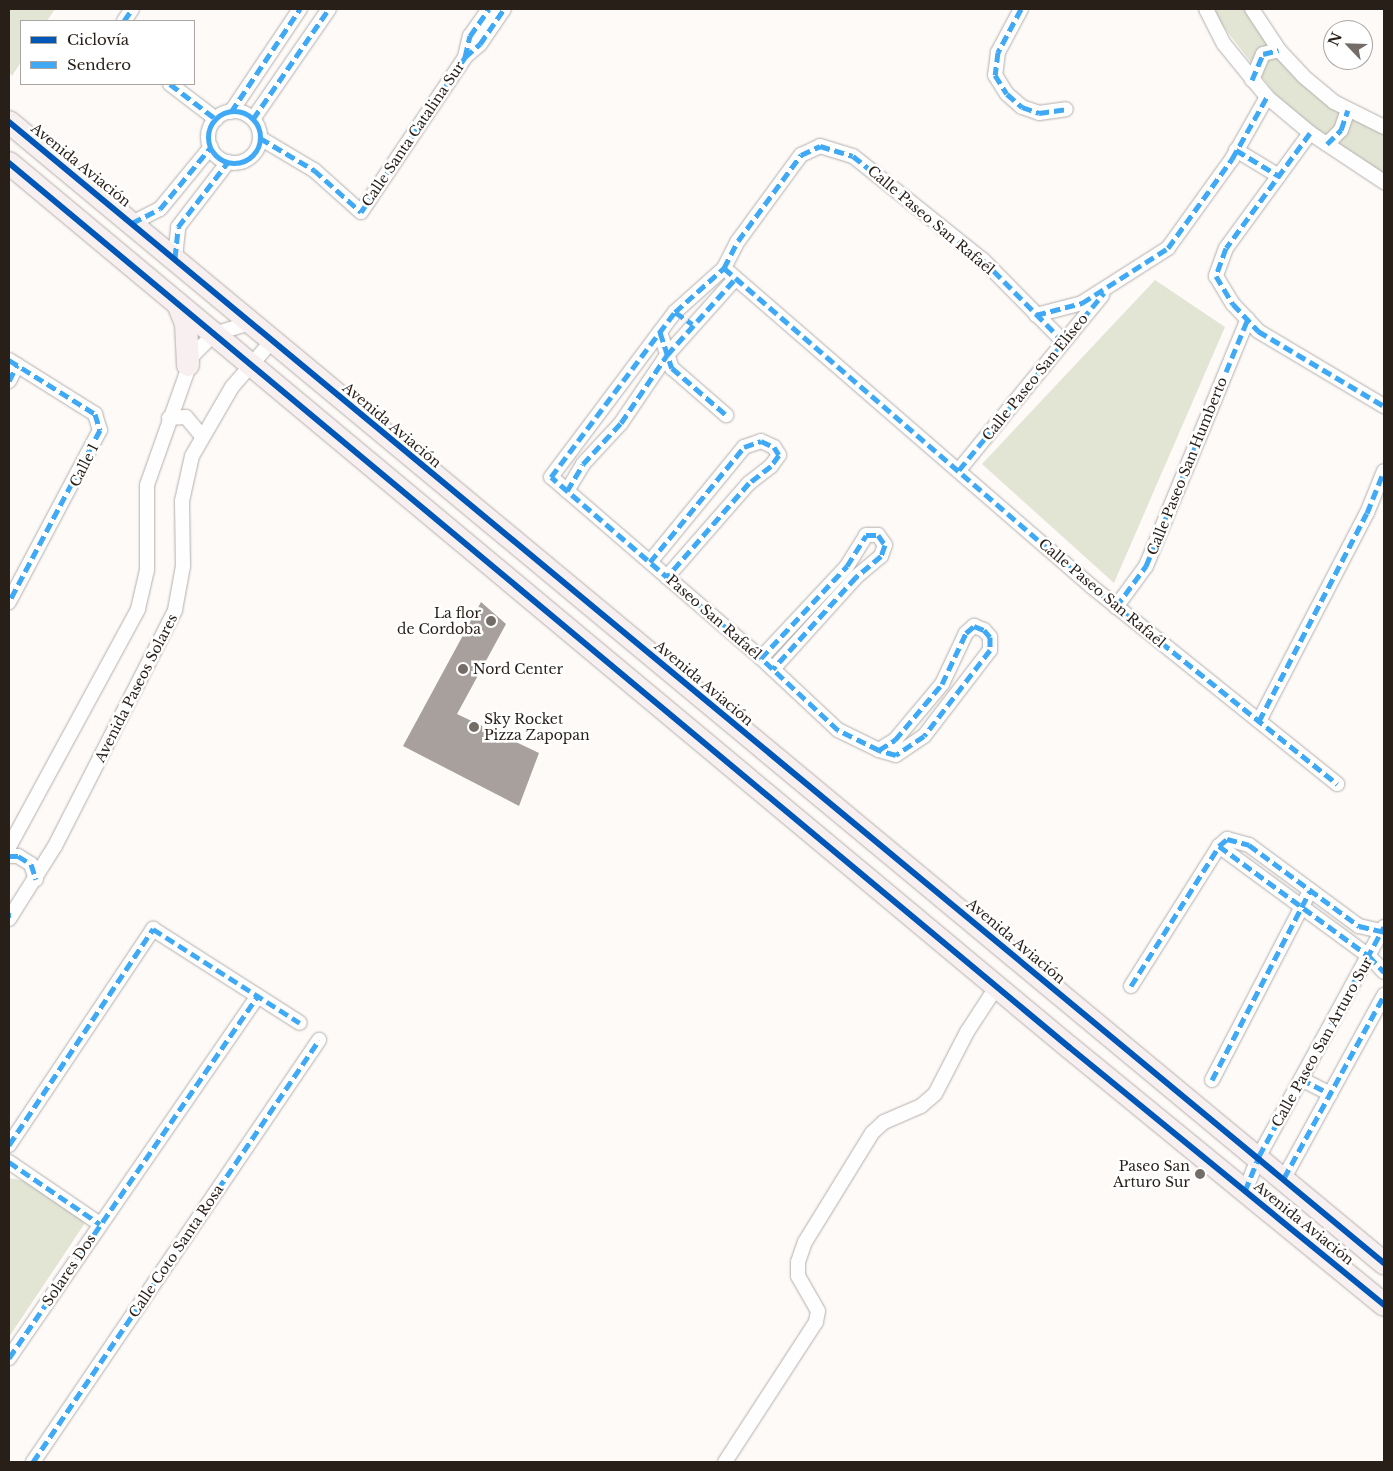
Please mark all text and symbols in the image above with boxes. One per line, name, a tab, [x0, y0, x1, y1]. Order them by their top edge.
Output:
legend	[20, 20, 195, 85]
north arrow	[1323, 20, 1373, 70]
text: Ciclovía	[67, 30, 129, 49]
text: N	[1324, 30, 1346, 49]
text: Sendero	[67, 55, 131, 74]
street label: Calle Santa Catalina Sur	[358, 58, 468, 210]
street label: Avenida Aviación	[28, 119, 134, 211]
street label: Calle Paseo San Rafaél	[864, 162, 998, 278]
street label: Calle Paseo San Elíseo	[979, 310, 1091, 444]
street label: Calle Paseo San Humberto	[1143, 374, 1231, 558]
street label: Avenida Aviación	[339, 379, 445, 471]
street label: Calle 1	[66, 441, 102, 489]
street label: Calle Paseo San Rafaél	[1035, 535, 1169, 651]
street label: Paseo San Rafaél	[663, 571, 765, 663]
place label: La flor de Cordoba	[397, 605, 481, 638]
street label: Avenida Paseos Solares	[91, 611, 181, 765]
marker: La flor de Cordoba	[485, 615, 497, 627]
street label: Avenida Aviación	[651, 637, 757, 729]
place label: Nord Center	[473, 661, 563, 677]
marker: Nord Center	[457, 663, 469, 675]
place label: Sky Rocket Pizza Zapopan	[484, 711, 590, 744]
marker: Sky Rocket Pizza Zapopan	[468, 721, 480, 733]
street label: Avenida Aviación	[963, 895, 1069, 987]
street label: Calle Paseo San Arturo Sur	[1268, 954, 1376, 1130]
place label: Paseo San Arturo Sur	[1113, 1158, 1190, 1190]
marker: Paseo San Arturo Sur	[1194, 1168, 1206, 1180]
street label: Avenida Aviación	[1251, 1177, 1357, 1269]
street label: Calle Coto Santa Rosa	[125, 1181, 227, 1321]
street label: Solares Dos	[39, 1231, 99, 1309]

